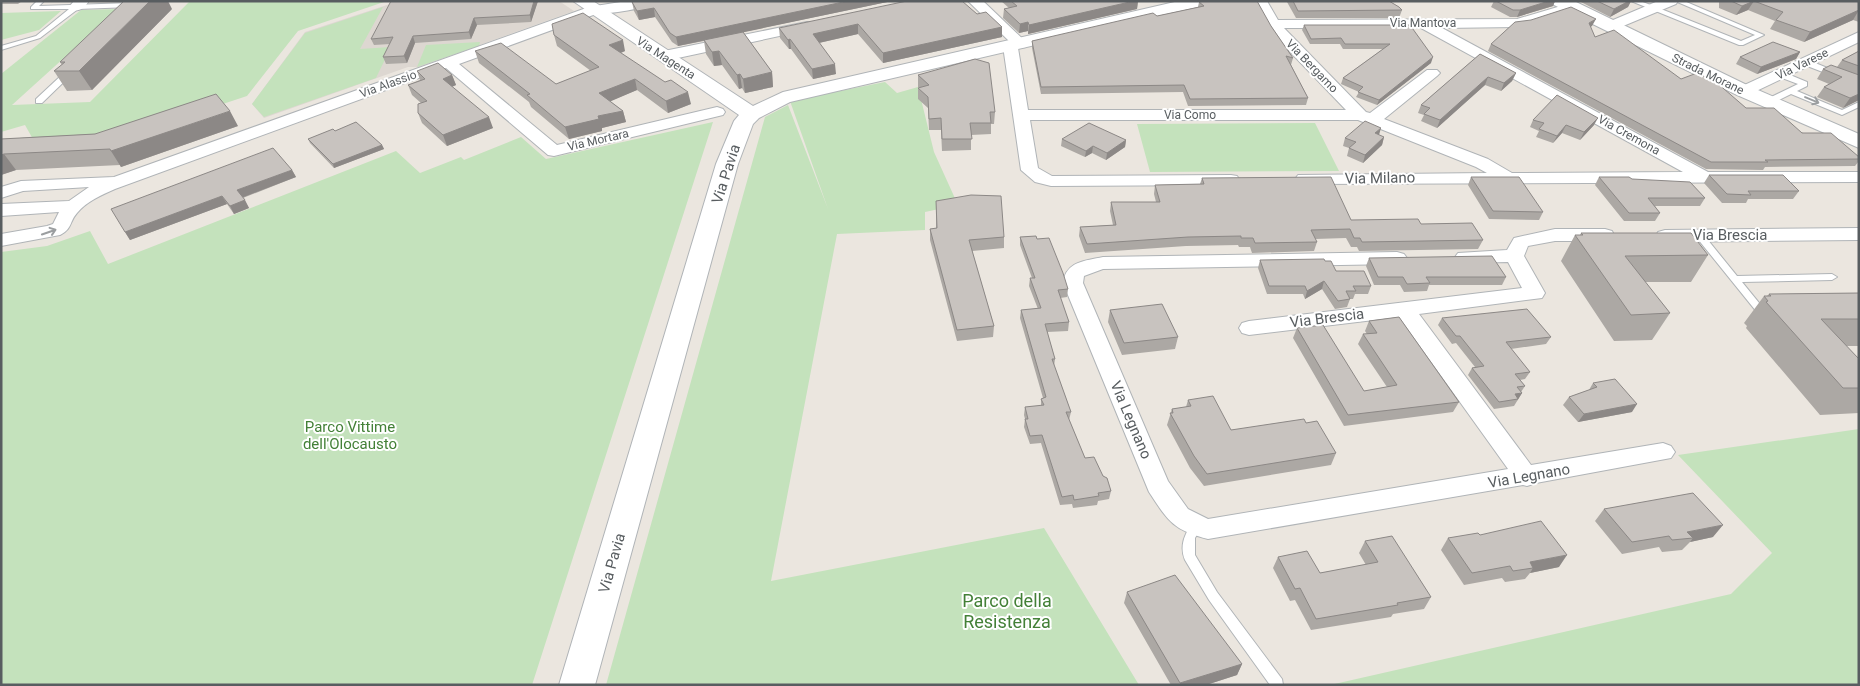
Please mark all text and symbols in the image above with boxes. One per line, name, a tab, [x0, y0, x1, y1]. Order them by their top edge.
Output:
street label: Via Mantova	[1390, 16, 1456, 30]
street label: Via Magenta	[634, 34, 698, 82]
street label: Via Bergamo	[1283, 37, 1341, 96]
street label: Via Varese	[1773, 45, 1831, 83]
street label: Strada Morane	[1670, 51, 1746, 97]
street label: Via Alassio	[358, 67, 418, 101]
one-way arrow	[1805, 97, 1820, 106]
street label: Via Como	[1164, 108, 1216, 122]
street label: Via Cremona	[1596, 112, 1662, 158]
street label: Via Mortara	[566, 126, 630, 154]
street label: Via Pavia	[708, 142, 744, 206]
street label: Via Milano	[1345, 168, 1415, 188]
street label: Via Brescia	[1693, 226, 1767, 244]
one-way arrow	[41, 227, 56, 236]
street label: Via Brescia	[1289, 305, 1365, 331]
street label: Via Legnano	[1107, 378, 1155, 462]
park label: Parco Vittime dell'Olocausto	[303, 418, 397, 453]
street label: Via Legnano	[1487, 460, 1571, 492]
street label: Via Pavia	[595, 531, 629, 595]
park label: Parco della Resistenza	[962, 590, 1052, 632]

